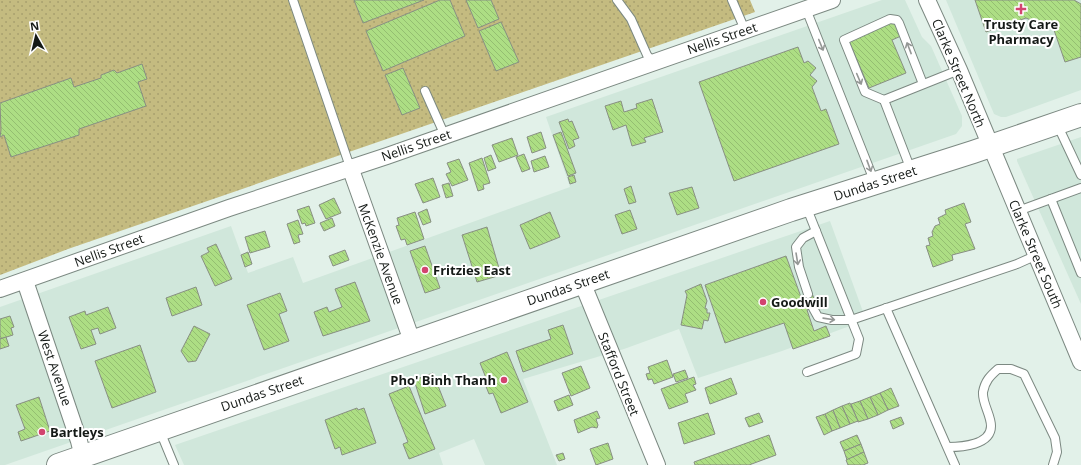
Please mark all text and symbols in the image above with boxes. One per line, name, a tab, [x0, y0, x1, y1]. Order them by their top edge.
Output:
marker: Trusty Care Pharmacy	[1015, 3, 1027, 15]
place label: Trusty Care Pharmacy	[984, 15, 1059, 48]
north arrow	[16, 16, 56, 56]
street label: Clarke Street North	[928, 16, 990, 130]
text: N	[29, 18, 40, 34]
street label: Nellis Street	[685, 18, 760, 58]
one-way arrow	[817, 38, 825, 50]
one-way arrow	[904, 42, 912, 54]
one-way arrow	[856, 72, 864, 84]
street label: Nellis Street	[379, 125, 454, 165]
one-way arrow	[865, 159, 873, 171]
street label: Dundas Street	[831, 161, 919, 205]
street label: Clarke Street South	[1005, 197, 1067, 311]
street label: McKenzie Avenue	[354, 201, 408, 307]
street label: Nellis Street	[72, 229, 147, 271]
one-way arrow	[793, 252, 801, 265]
place label: Fritzies East	[433, 261, 511, 279]
street label: Dundas Street	[524, 264, 612, 310]
marker: Fritzies East	[420, 265, 430, 275]
place label: Goodwill	[771, 293, 828, 311]
marker: Goodwill	[758, 297, 768, 307]
one-way arrow	[822, 315, 835, 323]
street label: West Avenue	[34, 328, 76, 408]
street label: Stafford Street	[594, 330, 644, 419]
street label: Dundas Street	[218, 370, 306, 416]
place label: Pho' Binh Thanh	[390, 371, 496, 389]
marker: Pho' Binh Thanh	[499, 375, 509, 385]
place label: Bartleys	[50, 423, 104, 441]
marker: Bartleys	[37, 427, 47, 437]

